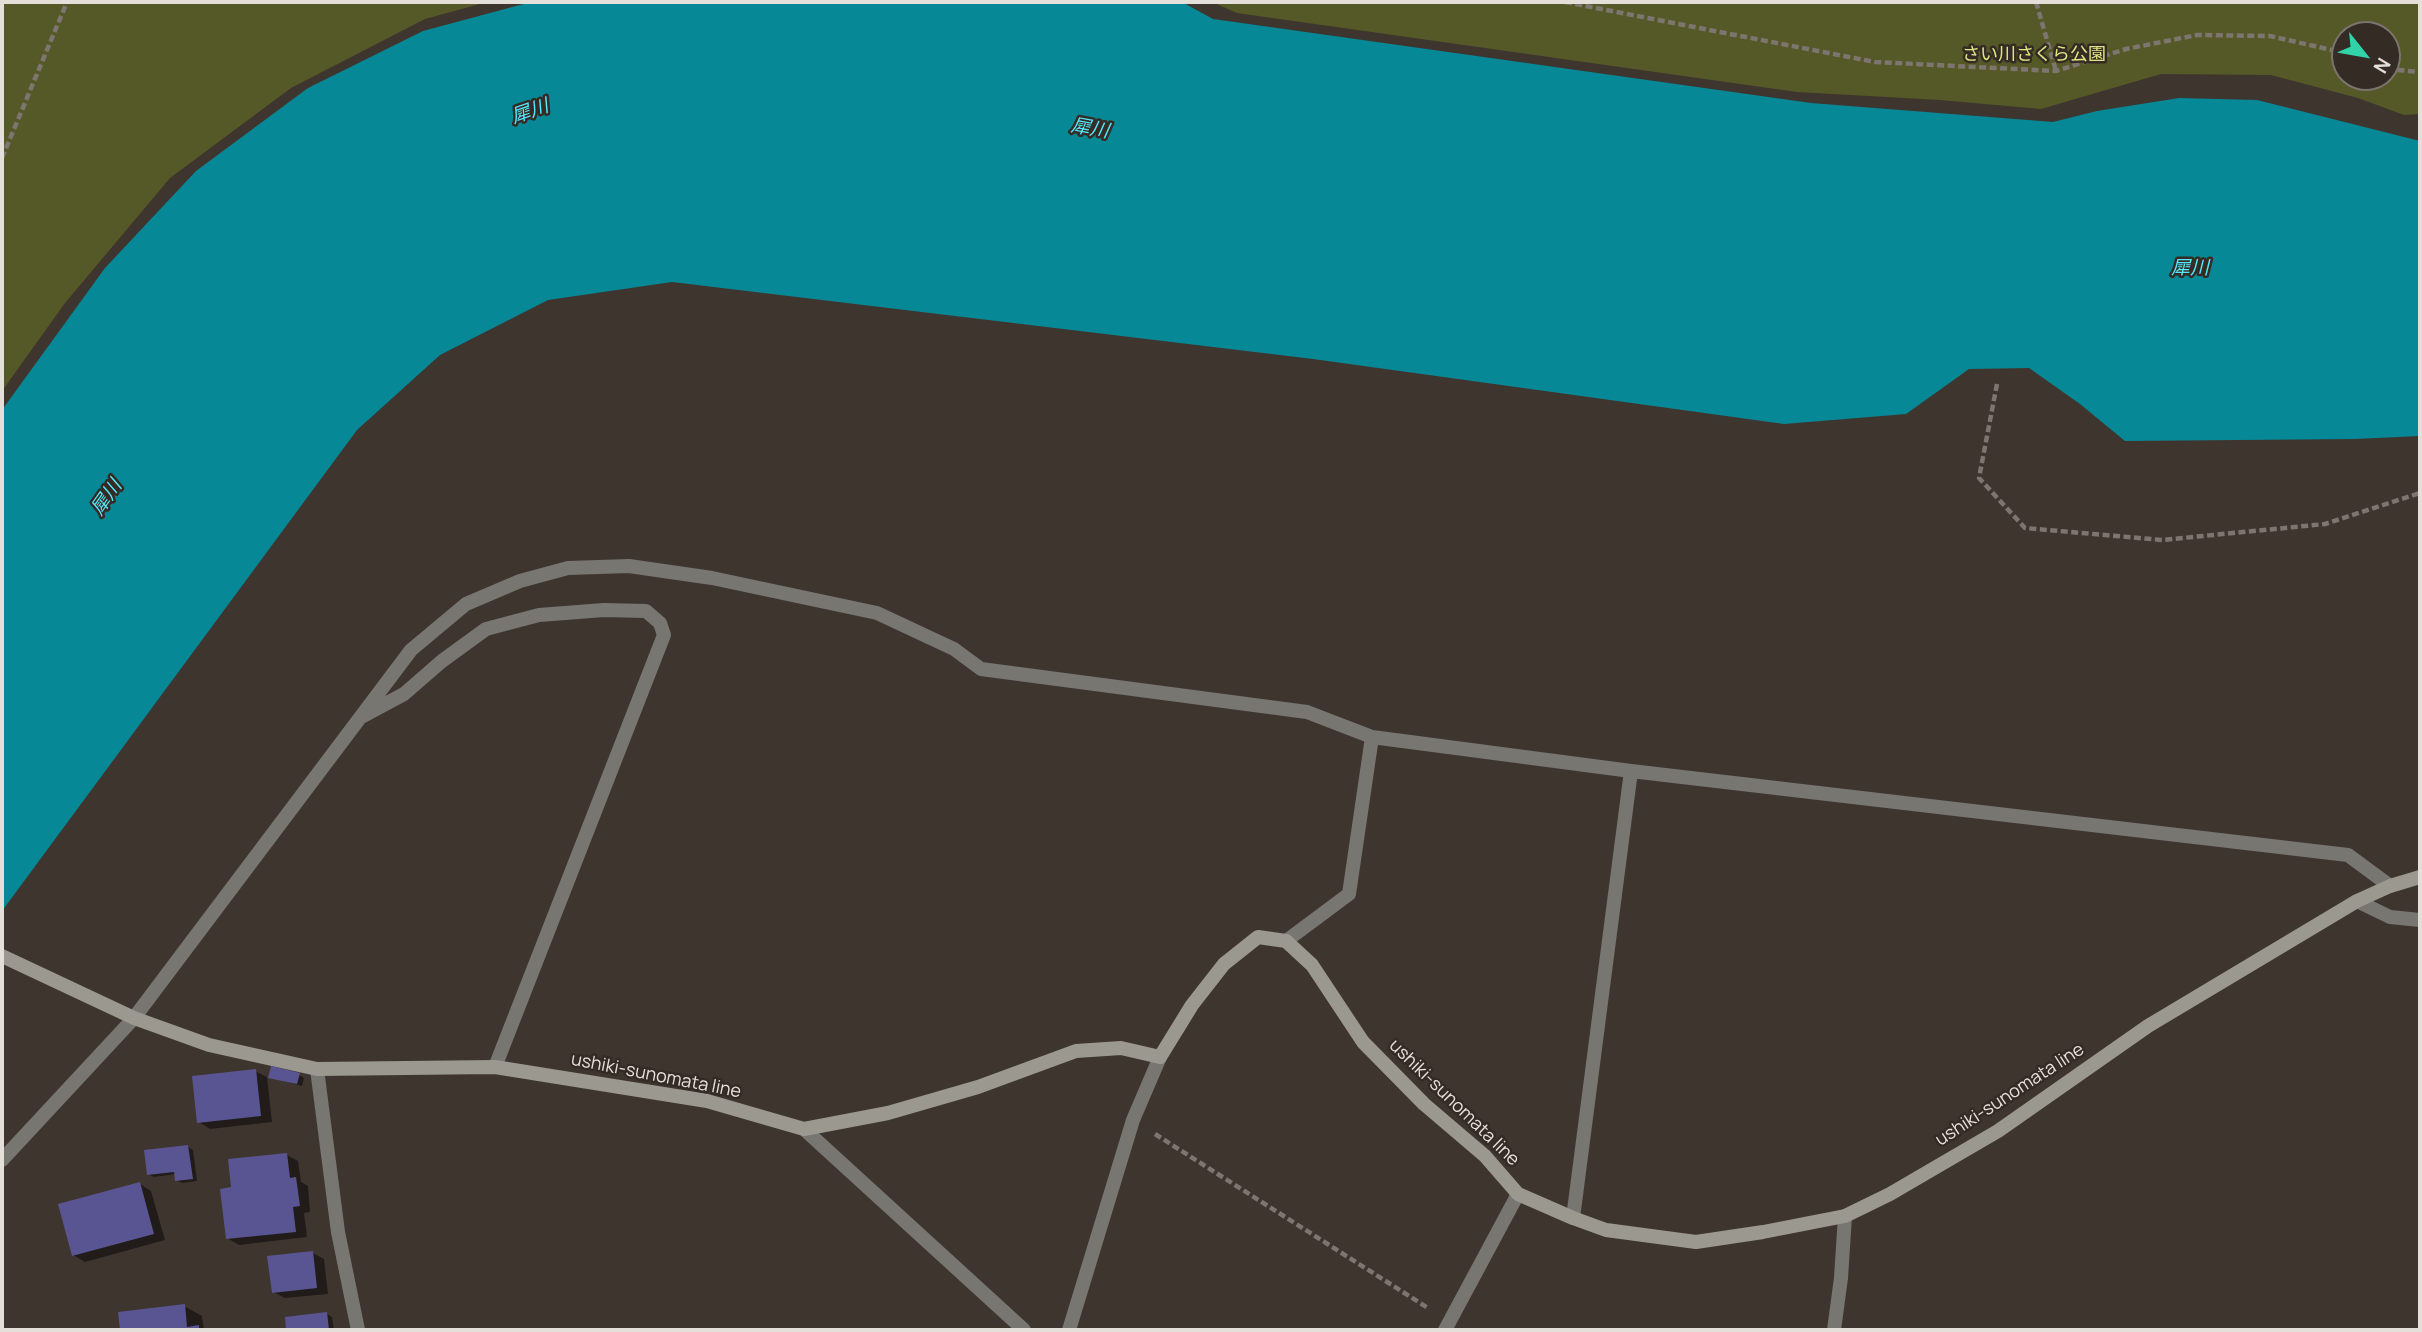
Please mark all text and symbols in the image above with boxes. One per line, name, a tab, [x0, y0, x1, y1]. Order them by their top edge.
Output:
north arrow	[2331, 21, 2401, 91]
park label: さい川さくら公園	[1962, 44, 2106, 66]
text: N	[2368, 53, 2397, 78]
water label: 犀川	[508, 95, 552, 129]
water label: 犀川	[1069, 114, 1111, 144]
water label: 犀川	[2171, 258, 2209, 280]
water label: 犀川	[87, 476, 127, 520]
street label: ushiki-sunomata line	[1384, 1035, 1524, 1171]
street label: ushiki-sunomata line	[1932, 1039, 2088, 1151]
street label: ushiki-sunomata line	[569, 1049, 743, 1103]

